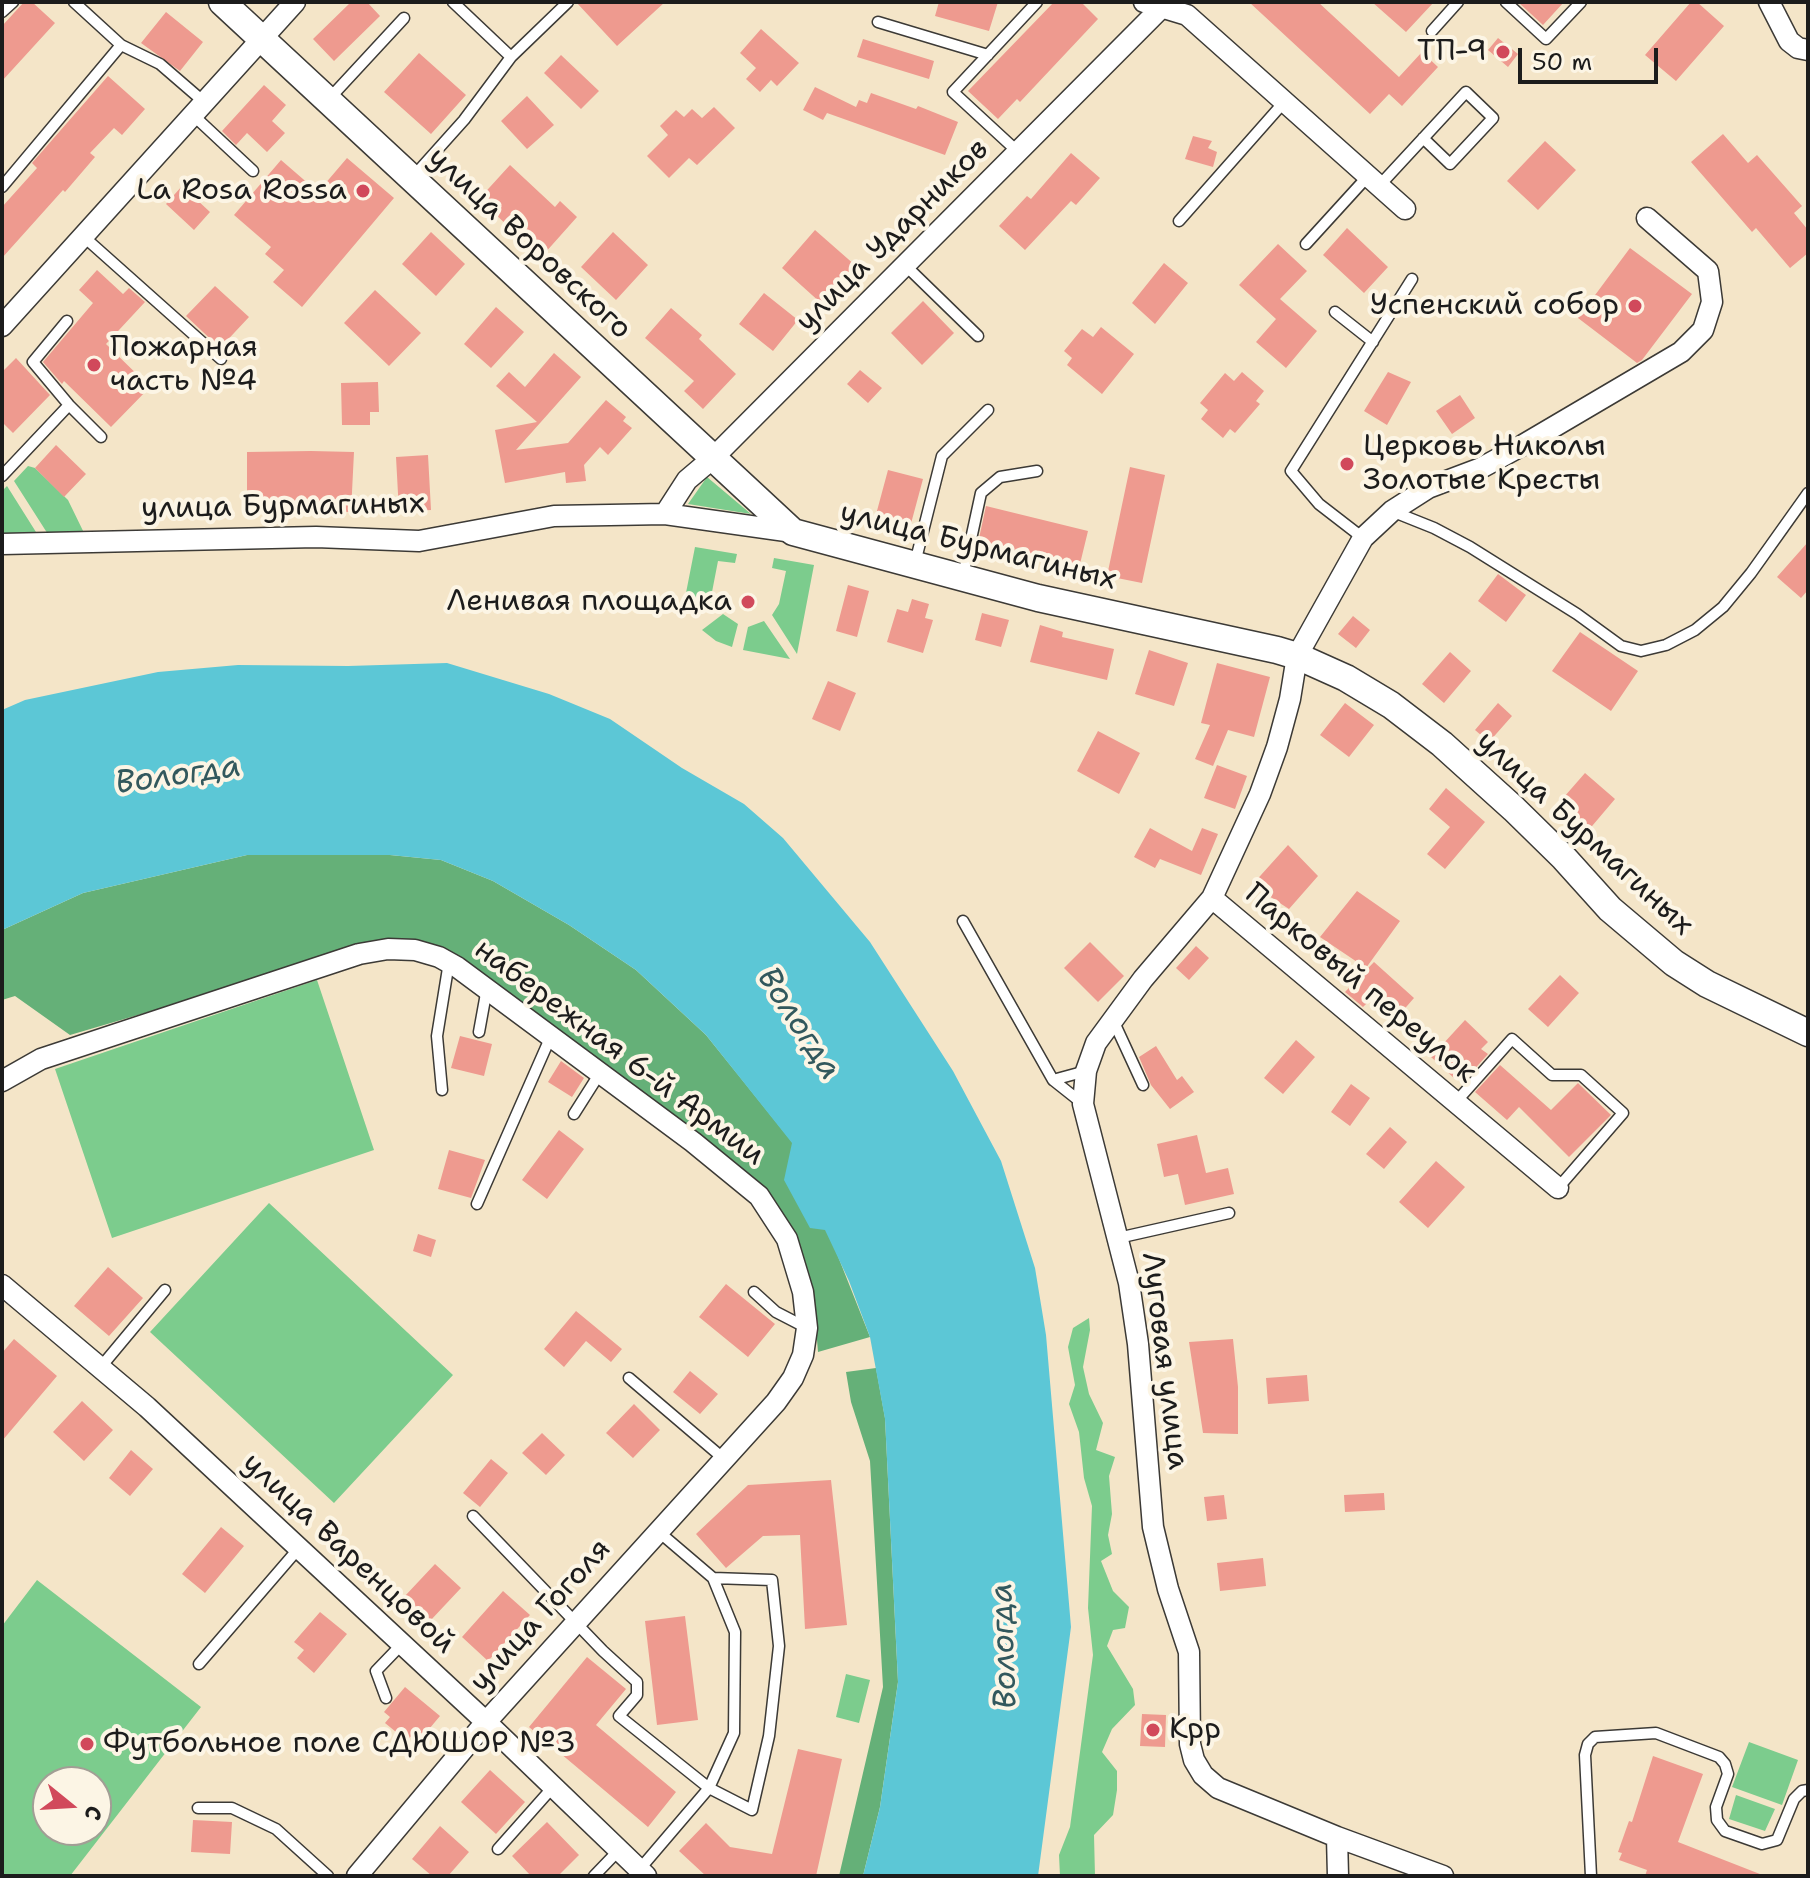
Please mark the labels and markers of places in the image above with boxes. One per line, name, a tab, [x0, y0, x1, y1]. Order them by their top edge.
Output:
place label: ТП-9	[1417, 34, 1487, 70]
marker: ТП-9	[1494, 43, 1512, 61]
place label: La Rosa Rossa	[136, 173, 347, 209]
marker: La Rosa Rossa	[354, 182, 372, 200]
place label: Успенский собор	[1370, 288, 1619, 324]
marker: Успенский собор	[1626, 297, 1644, 315]
place label: Пожарная часть №4	[110, 330, 258, 400]
marker: Пожарная часть №4	[85, 356, 103, 374]
place label: Церковь Николы Золотые Кресты	[1363, 429, 1606, 500]
marker: Церковь Николы Золотые Кресты	[1338, 455, 1356, 473]
place label: Ленивая площадка	[446, 584, 732, 620]
marker: Ленивая площадка	[739, 593, 757, 611]
place label: Kpp	[1169, 1712, 1221, 1748]
marker: Kpp	[1144, 1721, 1162, 1739]
place label: Футбольное поле СДЮШОР №3	[103, 1726, 576, 1762]
marker: Футбольное поле СДЮШОР №3	[78, 1735, 96, 1753]

